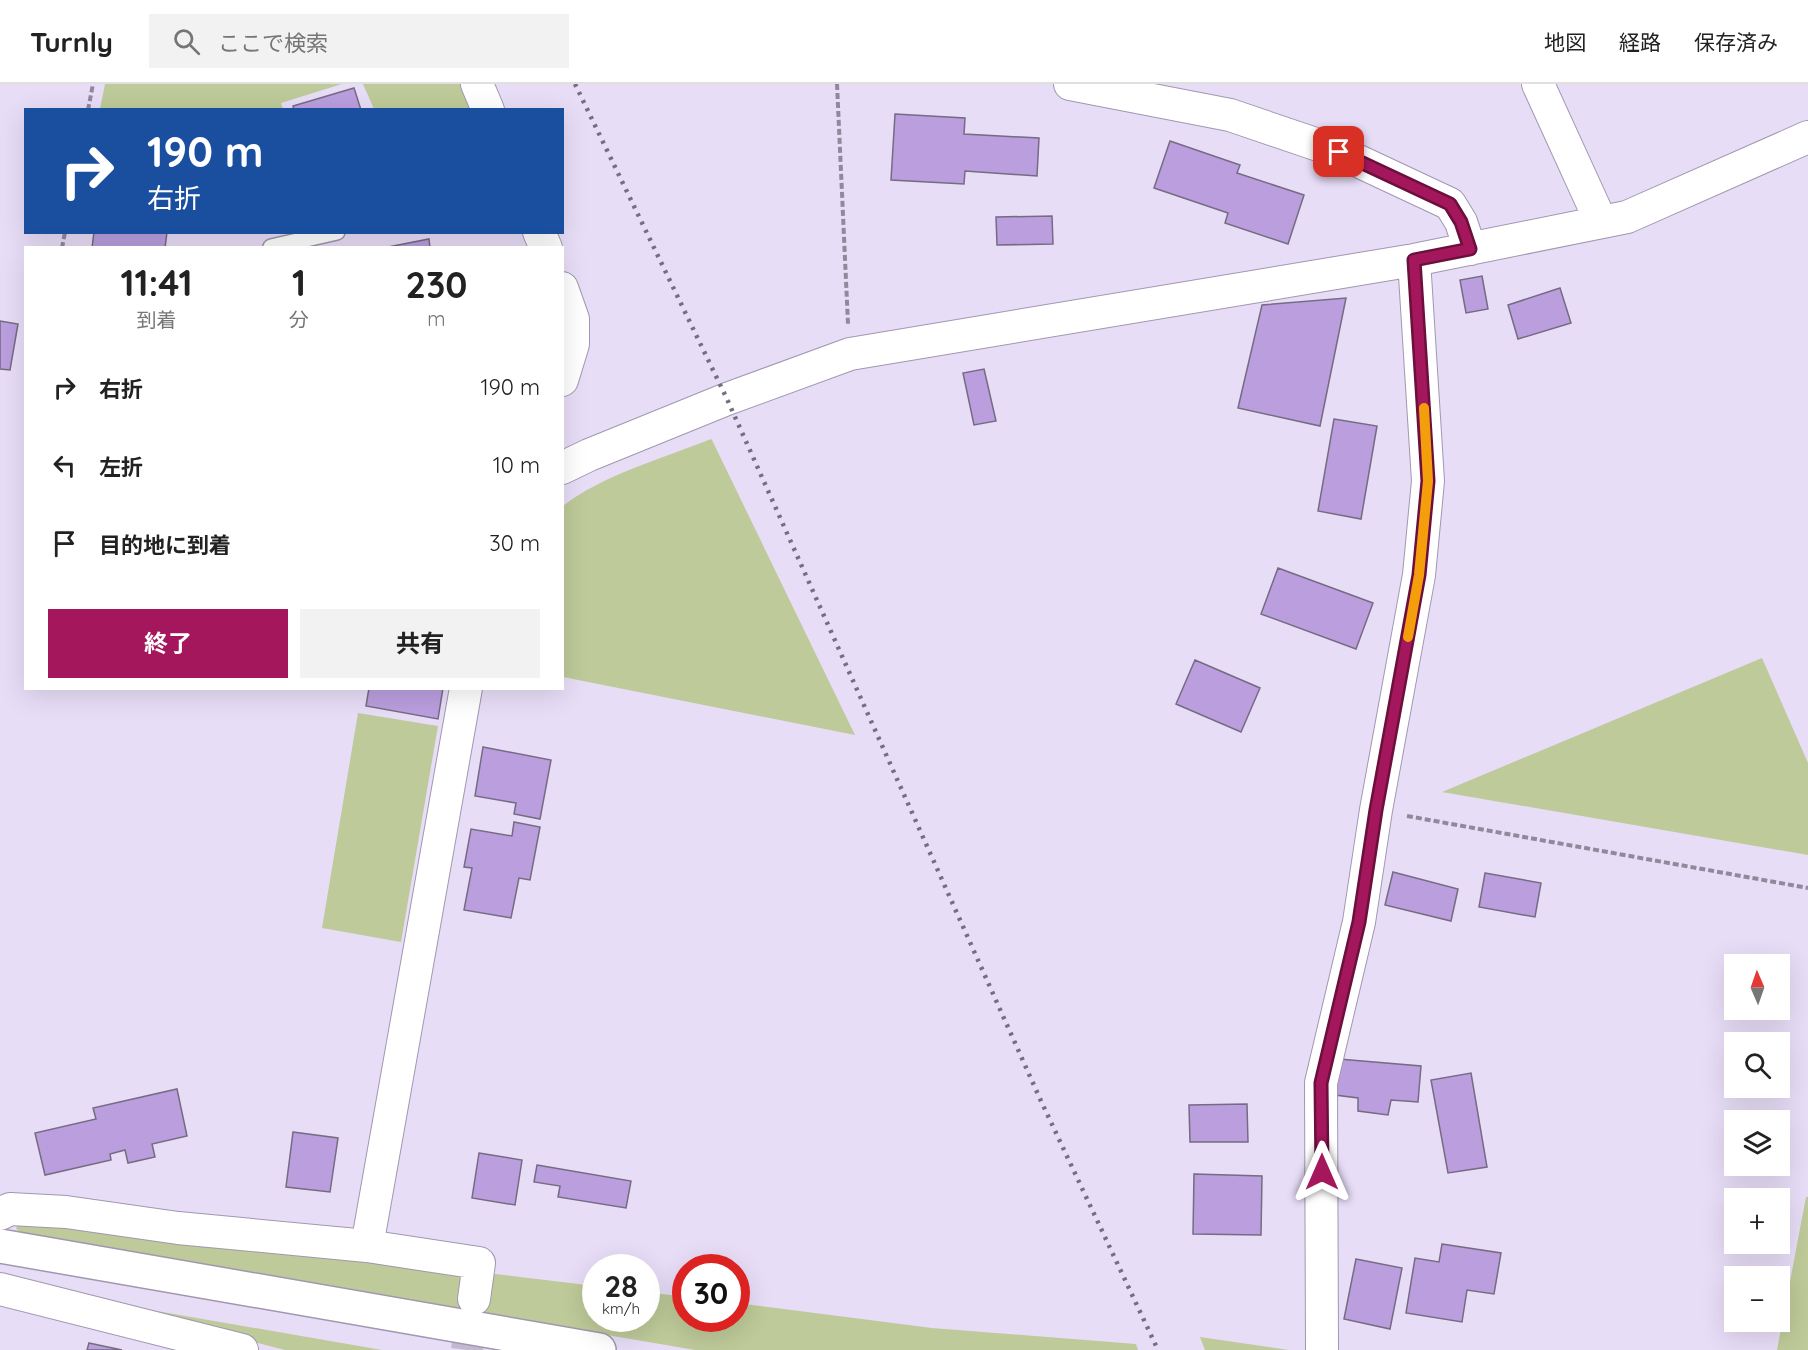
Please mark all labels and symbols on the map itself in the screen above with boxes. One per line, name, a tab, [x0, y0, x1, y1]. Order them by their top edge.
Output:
pin	[1313, 126, 1364, 177]
north arrow	[1724, 954, 1790, 1020]
position arrow	[1290, 1140, 1354, 1204]
speed limit sign: 30	[672, 1254, 750, 1332]

